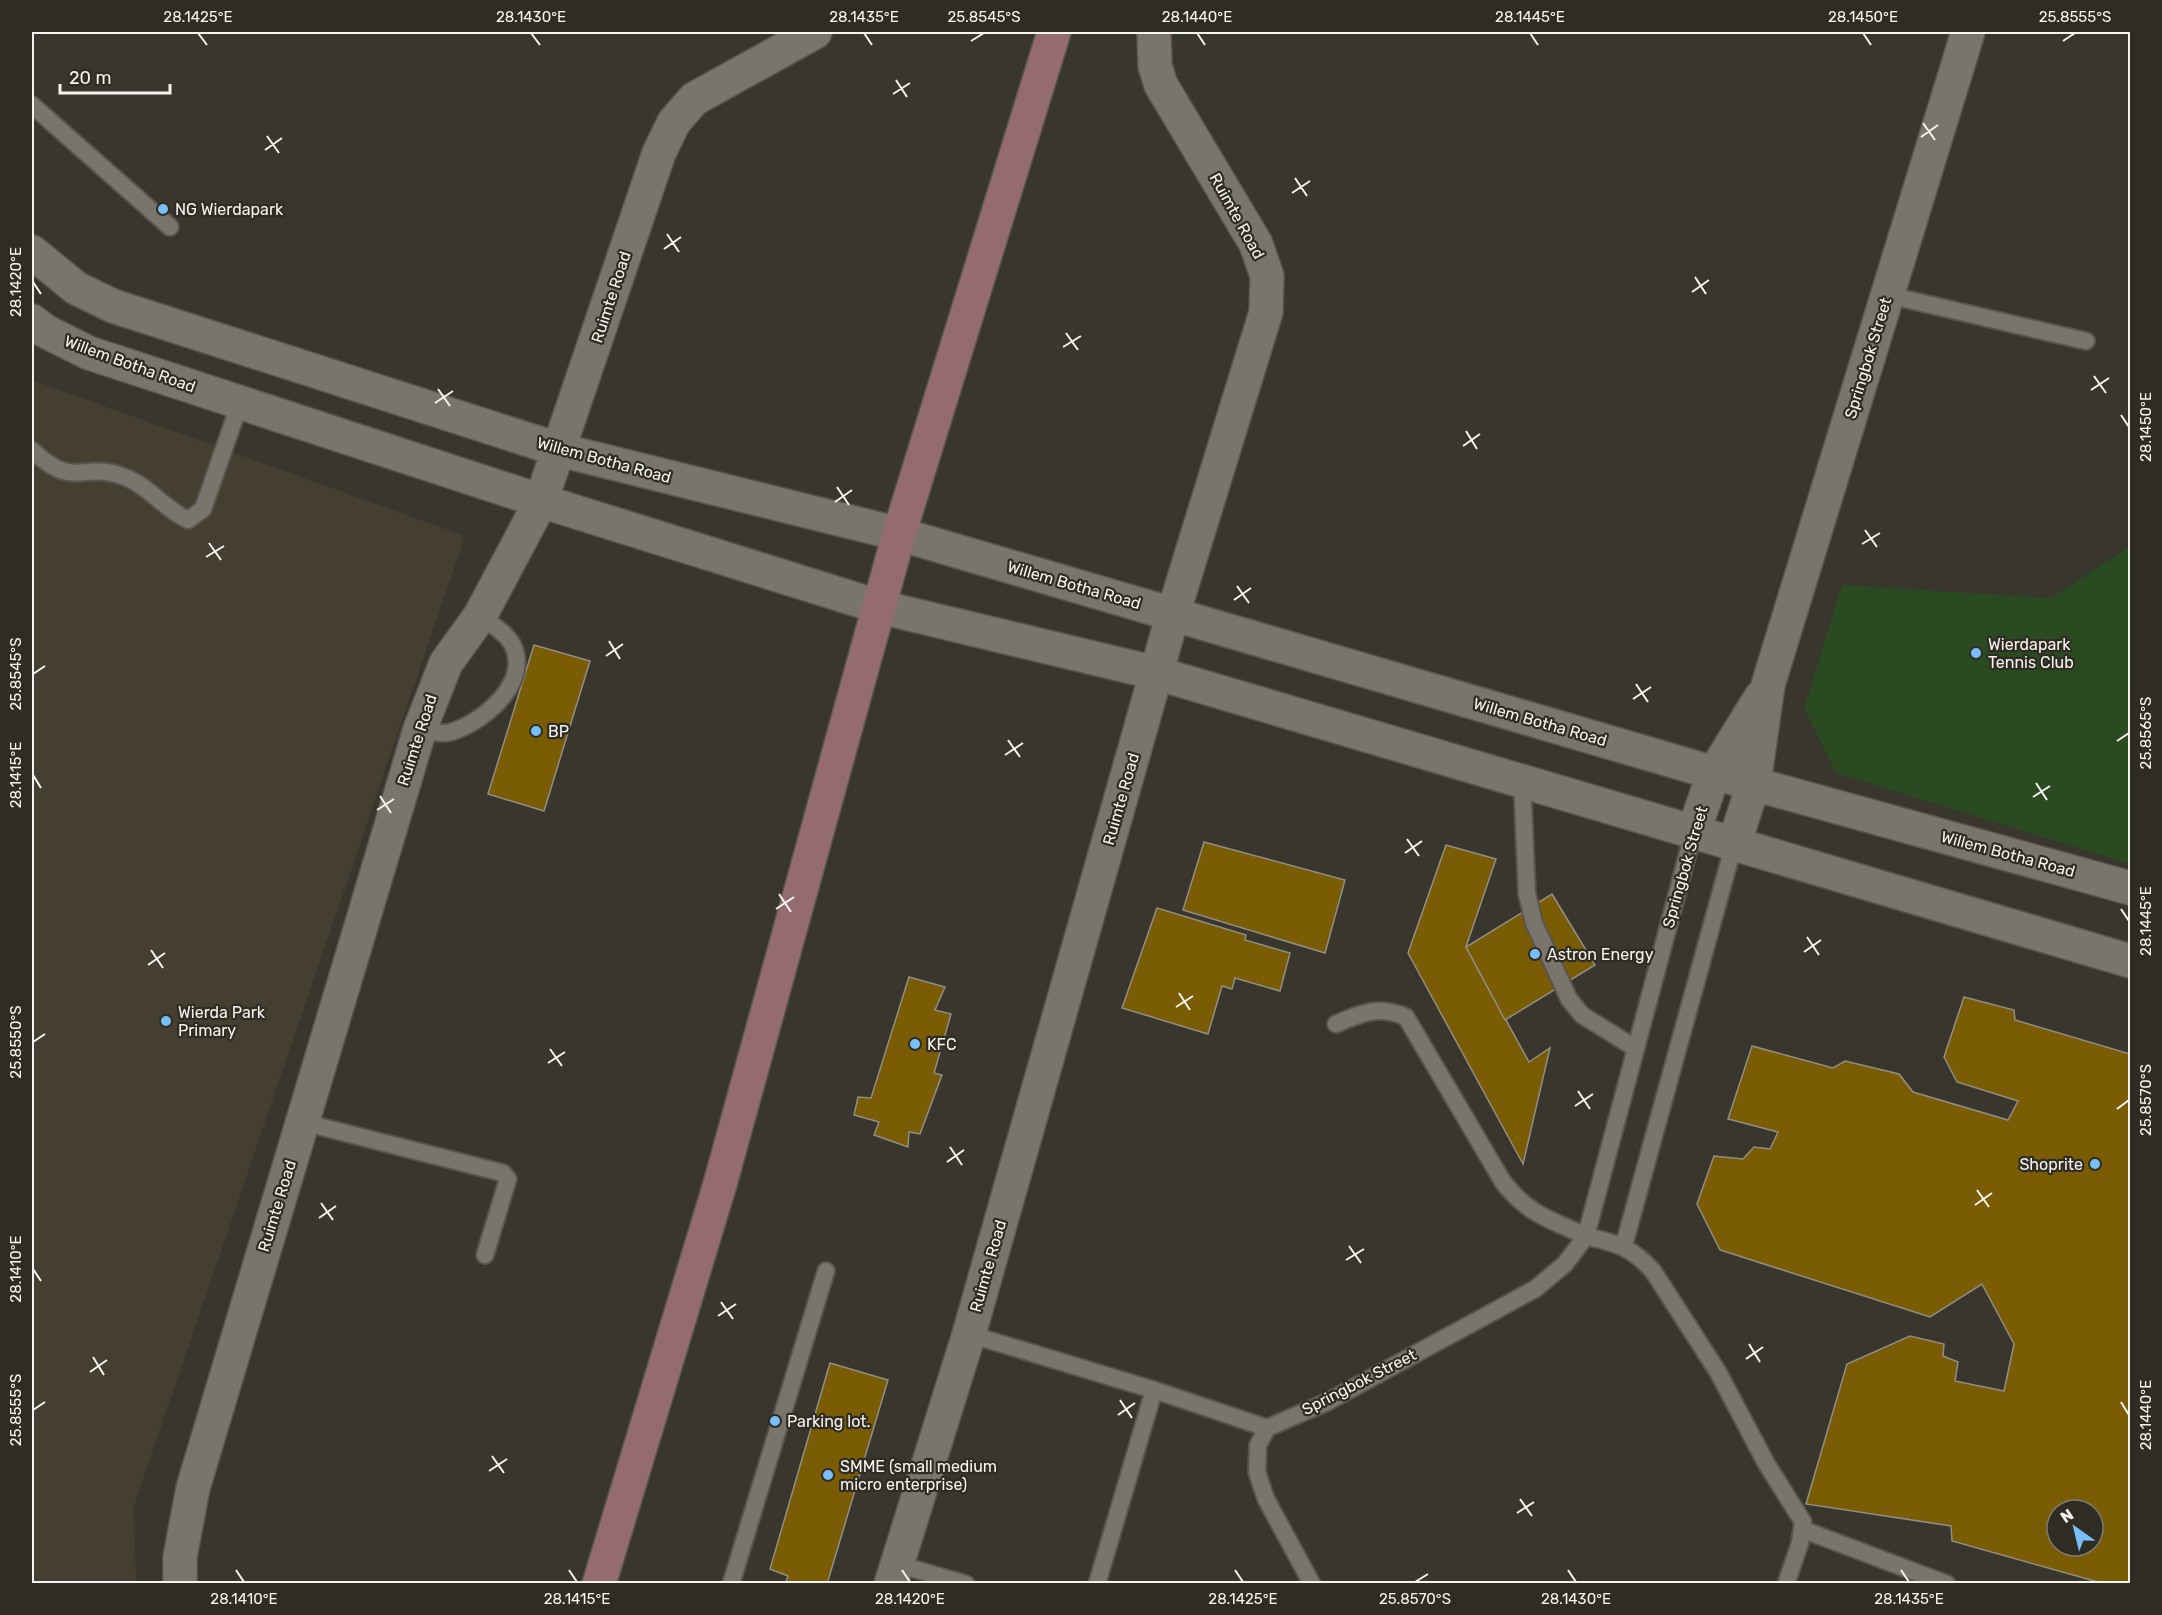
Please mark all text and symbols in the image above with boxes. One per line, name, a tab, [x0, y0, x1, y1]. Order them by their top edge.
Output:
text: 28.1425°E	[163, 8, 233, 26]
text: 28.1430°E	[496, 8, 566, 26]
text: 28.1435°E	[829, 8, 899, 26]
text: 25.8545°S	[947, 8, 1021, 26]
text: 28.1440°E	[1162, 8, 1232, 26]
text: 28.1445°E	[1495, 8, 1565, 26]
text: 28.1450°E	[1828, 8, 1898, 26]
text: 25.8555°S	[2039, 8, 2111, 26]
scale bar	[60, 57, 170, 95]
text: 20 m	[69, 67, 111, 89]
street label: Ruimte Road	[1206, 170, 1268, 262]
place label: NG Wierdapark	[175, 200, 284, 219]
marker: NG Wierdapark	[156, 202, 170, 216]
text: 28.1420°E	[7, 247, 25, 317]
street label: Ruimte Road	[587, 249, 635, 345]
street label: Springbok Street	[1841, 295, 1895, 421]
street label: Willem Botha Road	[62, 331, 198, 397]
text: 28.1450°E	[2137, 392, 2155, 462]
street label: Willem Botha Road	[535, 433, 673, 487]
street label: Willem Botha Road	[1005, 557, 1143, 613]
place label: Wierdapark Tennis Club	[1988, 635, 2074, 672]
text: 25.8545°S	[7, 637, 25, 711]
marker: Wierdapark Tennis Club	[1969, 646, 1983, 660]
street label: Ruimte Road	[393, 692, 441, 788]
street label: Willem Botha Road	[1471, 694, 1609, 750]
text: 25.8565°S	[2137, 697, 2155, 769]
place label: BP	[548, 722, 569, 741]
marker: BP	[529, 724, 543, 738]
text: 28.1415°E	[7, 742, 25, 808]
street label: Ruimte Road	[1099, 751, 1143, 847]
street label: Springbok Street	[1659, 804, 1711, 930]
street label: Willem Botha Road	[1939, 827, 2077, 881]
text: 28.1445°E	[2137, 886, 2155, 956]
place label: Astron Energy	[1547, 945, 1654, 964]
marker: Astron Energy	[1528, 947, 1542, 961]
place label: Wierda Park Primary	[178, 1003, 266, 1040]
text: 25.8550°S	[7, 1005, 25, 1079]
marker: Wierda Park Primary	[159, 1014, 173, 1028]
place label: KFC	[927, 1035, 957, 1054]
marker: KFC	[908, 1037, 922, 1051]
text: 25.8570°S	[2137, 1064, 2155, 1136]
place label: Shoprite	[2019, 1155, 2083, 1174]
marker: Shoprite	[2088, 1157, 2102, 1171]
street label: Ruimte Road	[254, 1158, 300, 1254]
street label: Ruimte Road	[966, 1218, 1010, 1314]
text: 28.1410°E	[7, 1235, 25, 1303]
street label: Springbok Street	[1299, 1345, 1419, 1419]
text: 25.8555°S	[7, 1374, 25, 1446]
text: 28.1440°E	[2137, 1380, 2155, 1450]
place label: Parking lot.	[787, 1412, 871, 1431]
marker: Parking lot.	[768, 1414, 782, 1428]
place label: SMME (small medium micro enterprise)	[840, 1457, 997, 1494]
marker: SMME (small medium micro enterprise)	[821, 1468, 835, 1482]
north arrow	[2045, 1498, 2105, 1558]
text: N	[2057, 1505, 2077, 1527]
text: 28.1410°E	[210, 1590, 278, 1608]
text: 28.1415°E	[544, 1590, 610, 1608]
text: 28.1420°E	[875, 1590, 945, 1608]
text: 28.1425°E	[1208, 1590, 1278, 1608]
text: 25.8570°S	[1379, 1590, 1451, 1608]
text: 28.1430°E	[1541, 1590, 1611, 1608]
text: 28.1435°E	[1874, 1590, 1944, 1608]

